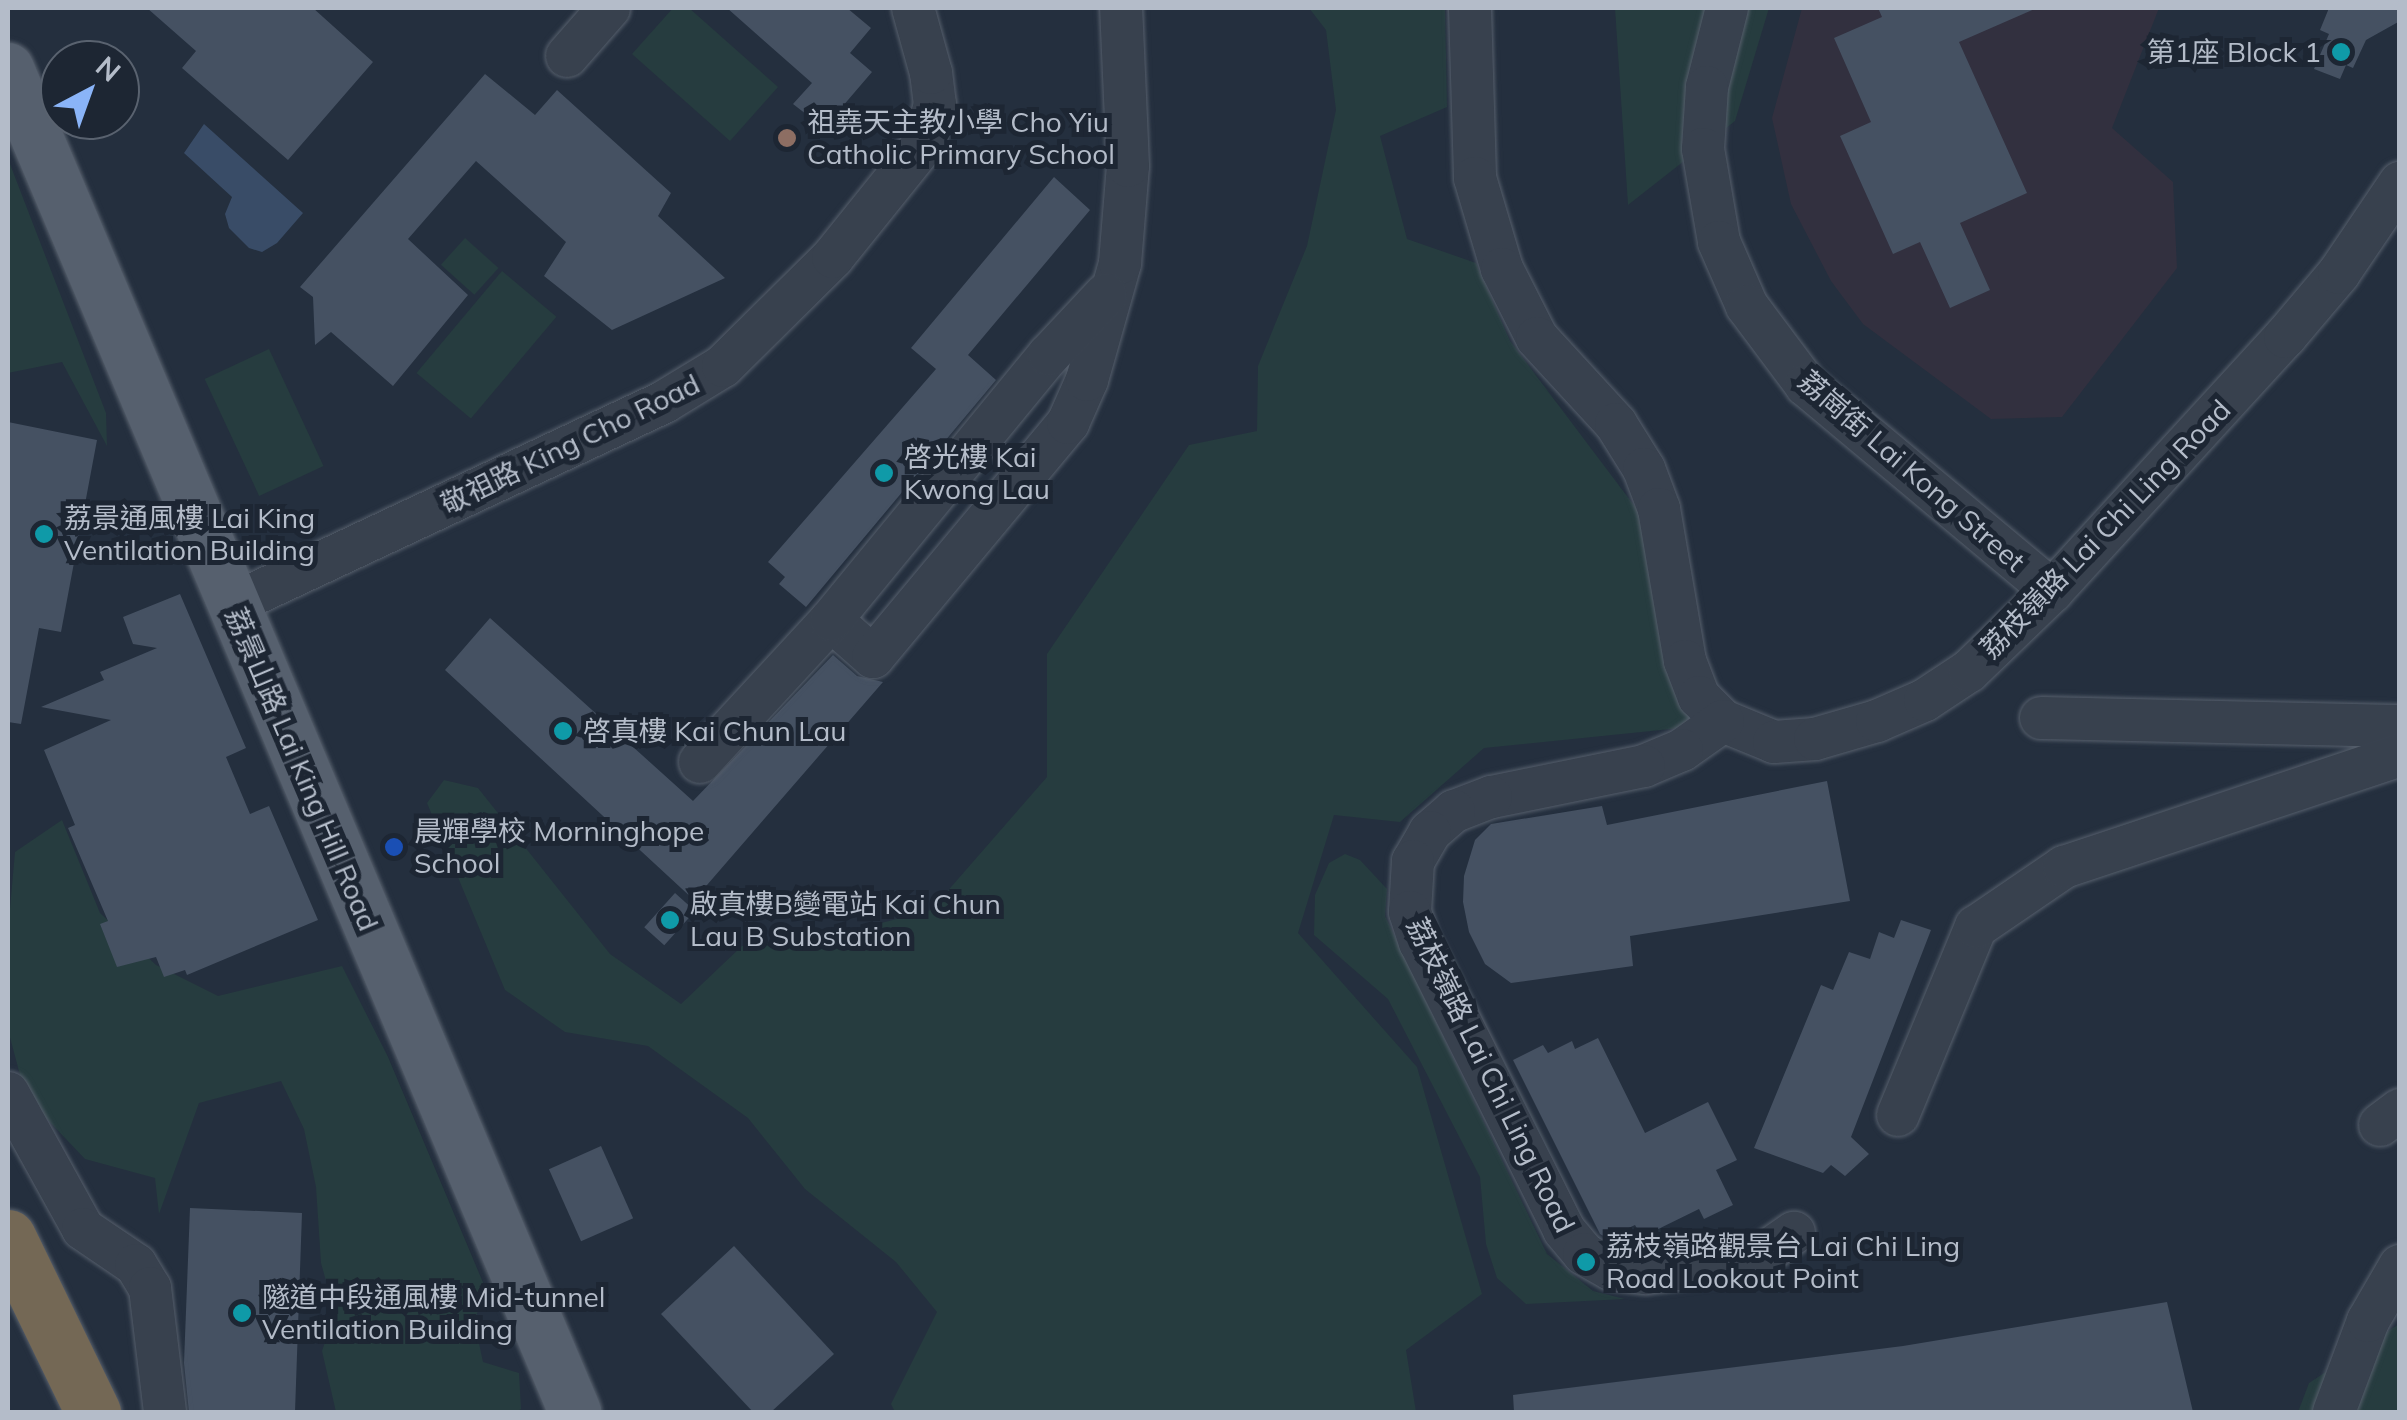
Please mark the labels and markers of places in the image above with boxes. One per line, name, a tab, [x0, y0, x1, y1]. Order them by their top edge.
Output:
place label: 第1座 Block 1	[2147, 35, 2321, 69]
marker: 第1座 Block 1	[2330, 41, 2352, 63]
place label: 祖堯天主教小學 Cho Yiu Catholic Primary School	[807, 105, 1115, 171]
marker: 祖堯天主教小學 Cho Yiu Catholic Primary School	[776, 127, 798, 149]
place label: 啓光樓 Kai Kwong Lau	[904, 440, 1050, 506]
marker: 啓光樓 Kai Kwong Lau	[873, 462, 895, 484]
place label: 荔景通風樓 Lai King Ventilation Building	[64, 501, 315, 567]
marker: 荔景通風樓 Lai King Ventilation Building	[33, 523, 55, 545]
place label: 啓真樓 Kai Chun Lau	[583, 714, 846, 748]
marker: 啓真樓 Kai Chun Lau	[552, 720, 574, 742]
place label: 晨輝學校 Morninghope School	[414, 814, 704, 880]
marker: 晨輝學校 Morninghope School	[383, 836, 405, 858]
place label: 啟真樓B變電站 Kai Chun Lau B Substation	[690, 887, 1001, 953]
marker: 啟真樓B變電站 Kai Chun Lau B Substation	[659, 909, 681, 931]
place label: 荔枝嶺路觀景台 Lai Chi Ling Road Lookout Point	[1606, 1229, 1960, 1295]
marker: 荔枝嶺路觀景台 Lai Chi Ling Road Lookout Point	[1575, 1251, 1597, 1273]
place label: 隧道中段通風樓 Mid-tunnel Ventilation Building	[262, 1280, 605, 1346]
marker: 隧道中段通風樓 Mid-tunnel Ventilation Building	[231, 1302, 253, 1324]

